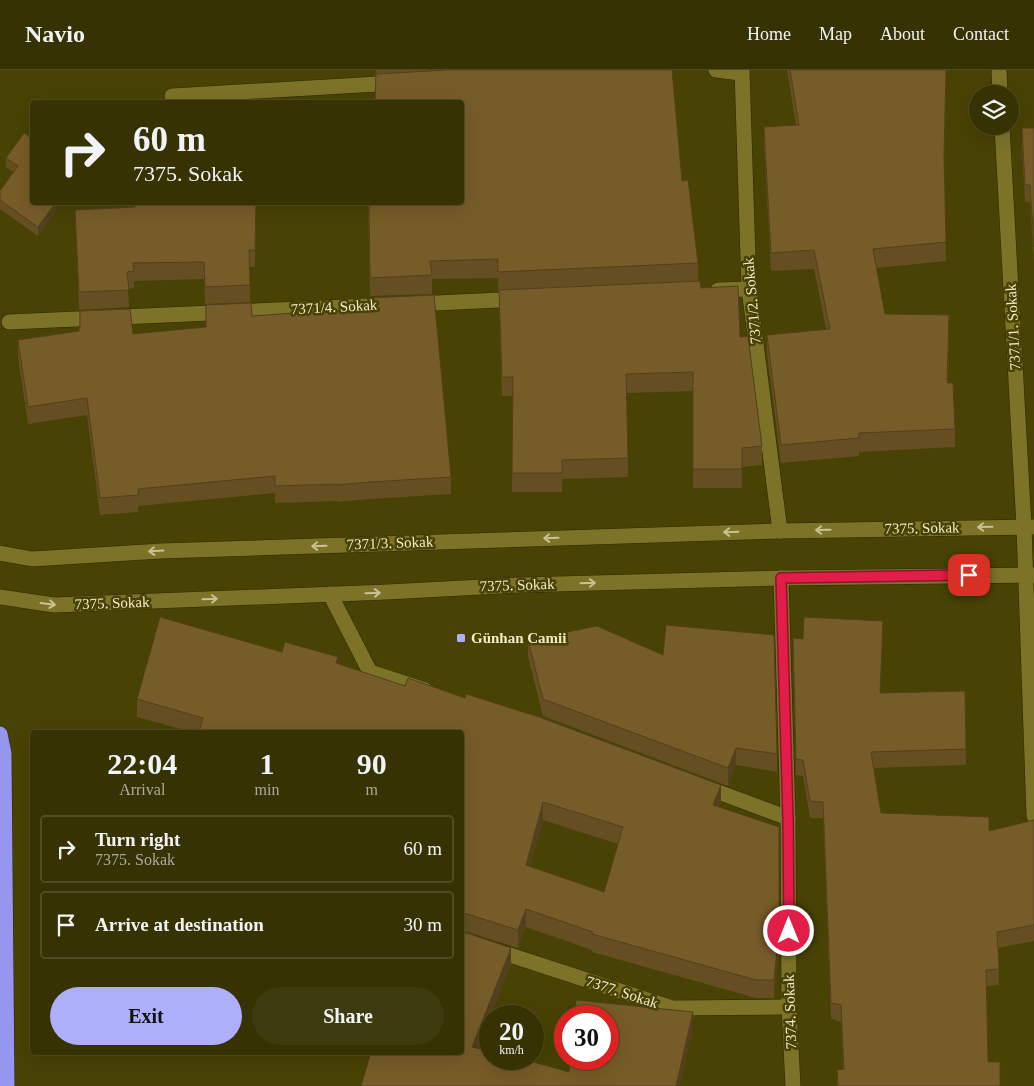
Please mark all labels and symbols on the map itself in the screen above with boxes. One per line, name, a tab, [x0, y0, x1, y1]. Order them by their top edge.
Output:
street label: 7371/2. Sokak	[740, 257, 764, 345]
street label: 7371/1. Sokak	[1003, 283, 1023, 371]
street label: 7371/4. Sokak	[290, 297, 378, 317]
street label: 7375. Sokak	[884, 519, 960, 537]
one-way arrow	[978, 523, 994, 532]
one-way arrow	[815, 525, 832, 535]
one-way arrow	[723, 528, 739, 537]
street label: 7371/3. Sokak	[346, 533, 434, 553]
one-way arrow	[544, 534, 560, 543]
one-way arrow	[311, 541, 327, 550]
one-way arrow	[149, 547, 165, 556]
pin	[948, 554, 990, 596]
street label: 7375. Sokak	[479, 576, 555, 594]
one-way arrow	[579, 578, 595, 587]
one-way arrow	[365, 588, 381, 597]
street label: 7375. Sokak	[74, 594, 150, 612]
one-way arrow	[202, 594, 218, 603]
one-way arrow	[40, 599, 56, 609]
place label: Günhan Camii	[471, 630, 566, 646]
marker: Günhan Camii	[455, 632, 467, 644]
position arrow	[762, 904, 814, 956]
street label: 7377. Sokak	[584, 973, 661, 1011]
street label: 7374. Sokak	[781, 974, 799, 1050]
speed limit sign: 30	[554, 1005, 619, 1070]

